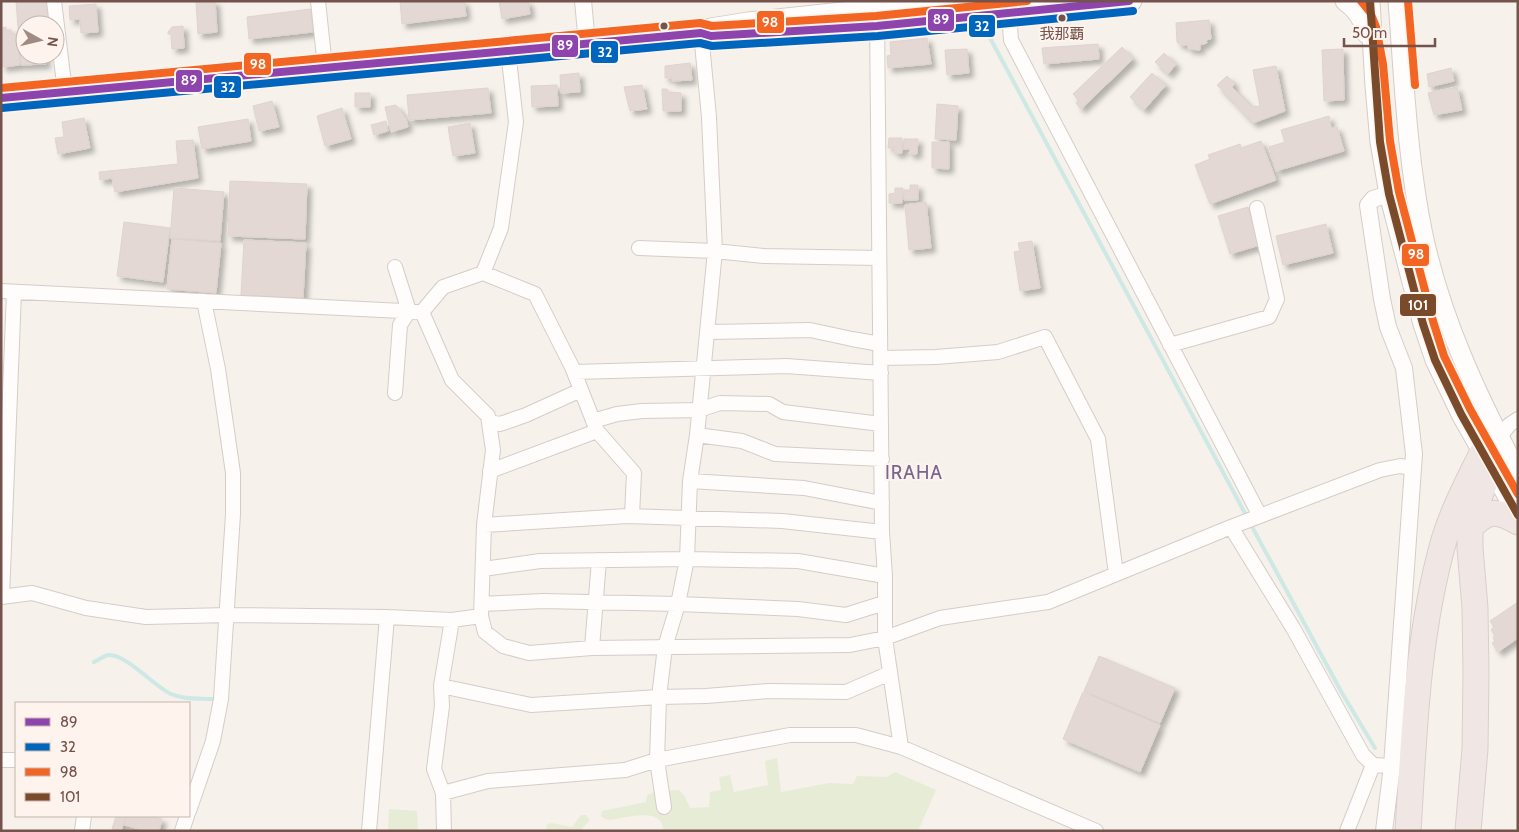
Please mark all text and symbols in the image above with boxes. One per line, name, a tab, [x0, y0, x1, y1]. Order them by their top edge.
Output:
line badge: 89	[927, 8, 955, 32]
line badge: 98	[756, 10, 785, 34]
text: 89	[933, 10, 949, 28]
text: 98	[762, 13, 778, 31]
marker: 我那覇	[1057, 13, 1067, 23]
line badge: 32	[968, 14, 996, 38]
north arrow	[15, 15, 65, 65]
scale bar	[1344, 15, 1435, 47]
text: 32	[975, 17, 989, 35]
unlabelled marker	[659, 21, 669, 31]
text: 50 m	[1352, 24, 1387, 42]
place label: 我那覇	[1039, 25, 1085, 43]
line badge: 89	[551, 34, 579, 58]
text: N	[43, 36, 62, 48]
text: 89	[557, 36, 573, 54]
line badge: 32	[590, 40, 619, 64]
text: 32	[598, 43, 612, 61]
line badge: 98	[243, 52, 272, 76]
text: 98	[250, 55, 266, 73]
line badge: 89	[175, 69, 203, 93]
text: 89	[181, 71, 197, 89]
line badge: 32	[213, 75, 242, 99]
text: 32	[221, 78, 235, 96]
line badge: 98	[1401, 243, 1430, 267]
text: 98	[1408, 245, 1424, 263]
line badge: 101	[1399, 293, 1437, 317]
text: 101	[1408, 296, 1428, 314]
district label: IRAHA	[885, 461, 943, 484]
legend	[15, 702, 190, 817]
text: 89	[60, 713, 78, 731]
text: 32	[60, 738, 76, 756]
text: 98	[60, 763, 78, 781]
text: 101	[60, 788, 80, 806]

